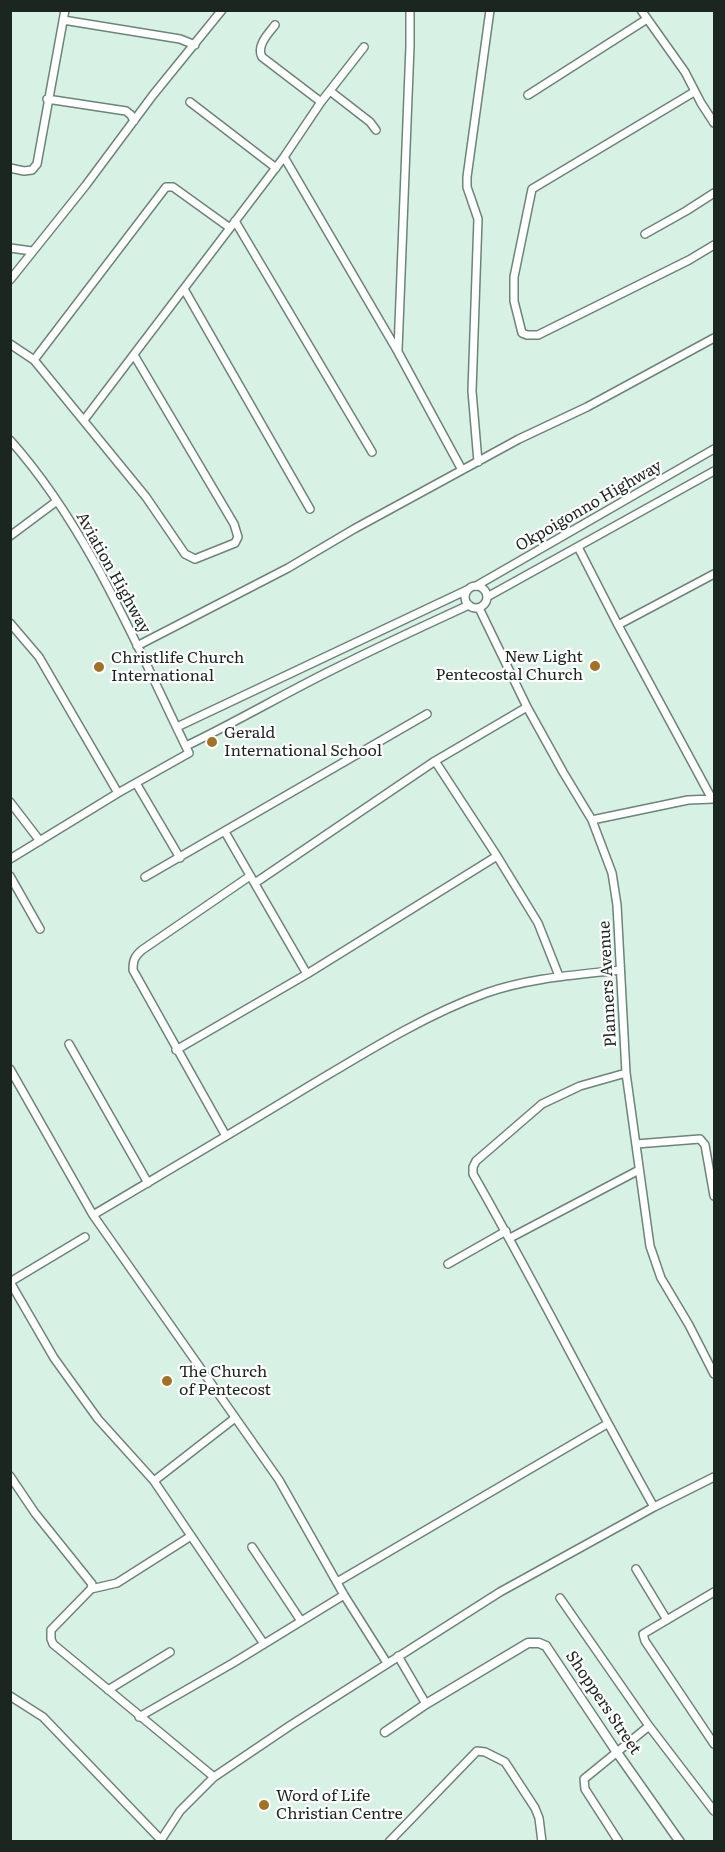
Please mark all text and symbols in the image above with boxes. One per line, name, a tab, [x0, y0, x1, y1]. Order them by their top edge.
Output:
street label: Okpoigonno Highway	[512, 456, 666, 556]
street label: Aviation Highway	[72, 509, 154, 637]
place label: New Light Pentecostal Church	[436, 647, 583, 685]
place label: Christlife Church International	[111, 648, 244, 686]
marker: New Light Pentecostal Church	[588, 659, 602, 673]
marker: Christlife Church International	[92, 660, 106, 674]
place label: Gerald International School	[224, 723, 382, 761]
marker: Gerald International School	[205, 735, 219, 749]
street label: Planners Avenue	[595, 920, 621, 1048]
place label: The Church of Pentecost	[179, 1362, 271, 1400]
marker: The Church of Pentecost	[160, 1374, 174, 1388]
street label: Shoppers Street	[561, 1648, 645, 1758]
place label: Word of Life Christian Centre	[276, 1786, 403, 1824]
marker: Word of Life Christian Centre	[257, 1798, 271, 1812]

